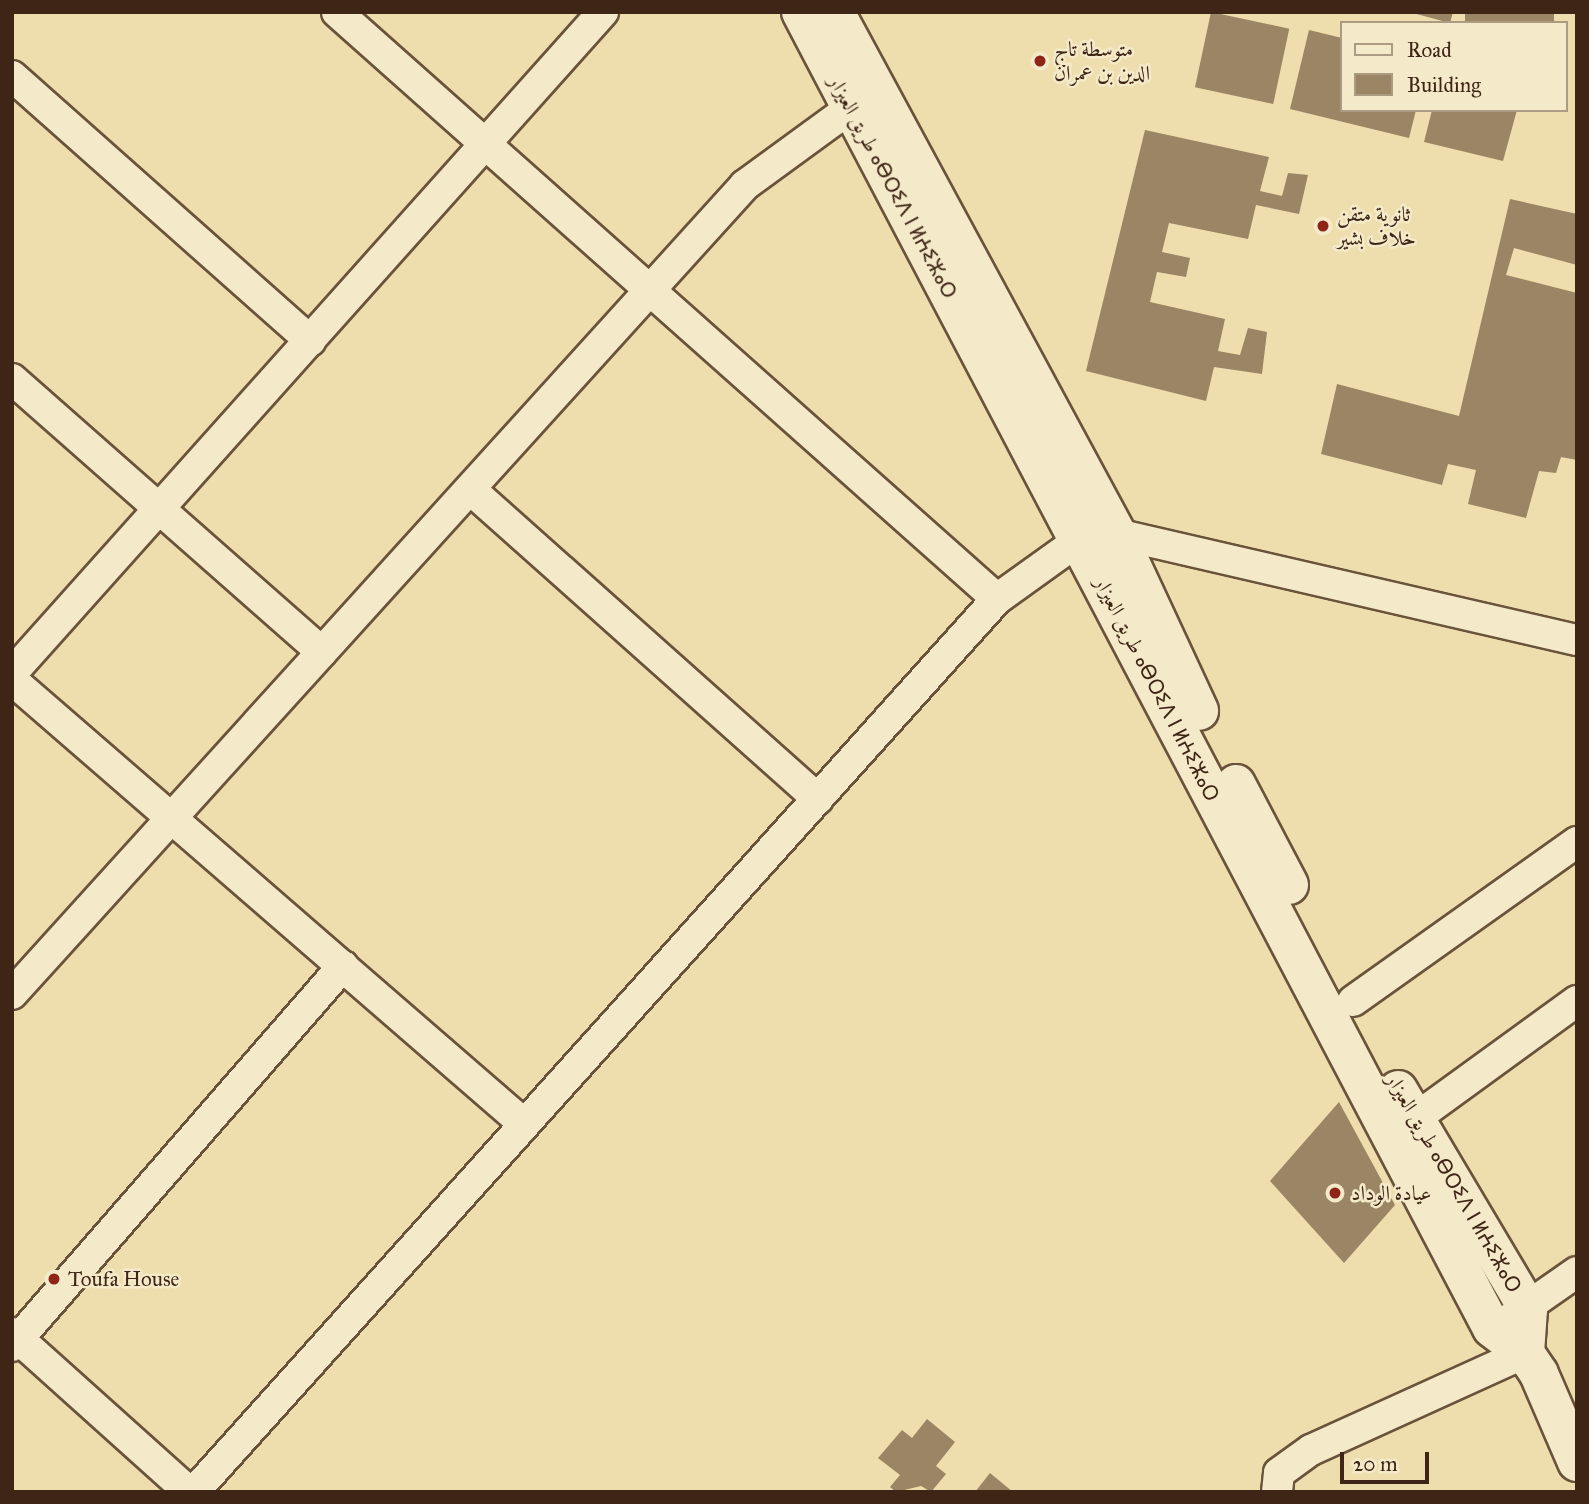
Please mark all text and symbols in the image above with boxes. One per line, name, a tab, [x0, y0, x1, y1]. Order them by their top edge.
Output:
legend	[1340, 21, 1568, 112]
place label: متوسطة تاج الدين بن عمران	[1054, 36, 1150, 86]
text: Road	[1407, 37, 1452, 63]
marker: متوسطة تاج الدين بن عمران	[1032, 53, 1048, 69]
street label: طريق العيزار ⴰⴱⵔⵉⴷ ⵏ ⵍⵄⵉⵣⴰⵔ	[823, 71, 963, 303]
text: Building	[1407, 72, 1481, 98]
place label: ثانوية متقن خلاف بشير	[1337, 201, 1416, 251]
marker: ثانوية متقن خلاف بشير	[1315, 218, 1331, 234]
street label: طريق العيزار ⴰⴱⵔⵉⴷ ⵏ ⵍⵄⵉⵣⴰⵔ	[1089, 572, 1225, 806]
street label: طريق العيزار ⴰⴱⵔⵉⴷ ⵏ ⵍⵄⵉⵣⴰⵔ	[1381, 1069, 1527, 1297]
place label: عيادة الوداد	[1351, 1180, 1432, 1206]
marker: عيادة الوداد	[1325, 1183, 1345, 1203]
place label: Toufa House	[68, 1266, 179, 1292]
marker: Toufa House	[46, 1271, 62, 1287]
scale bar	[1344, 1438, 1433, 1482]
text: 20 m	[1353, 1451, 1398, 1477]

